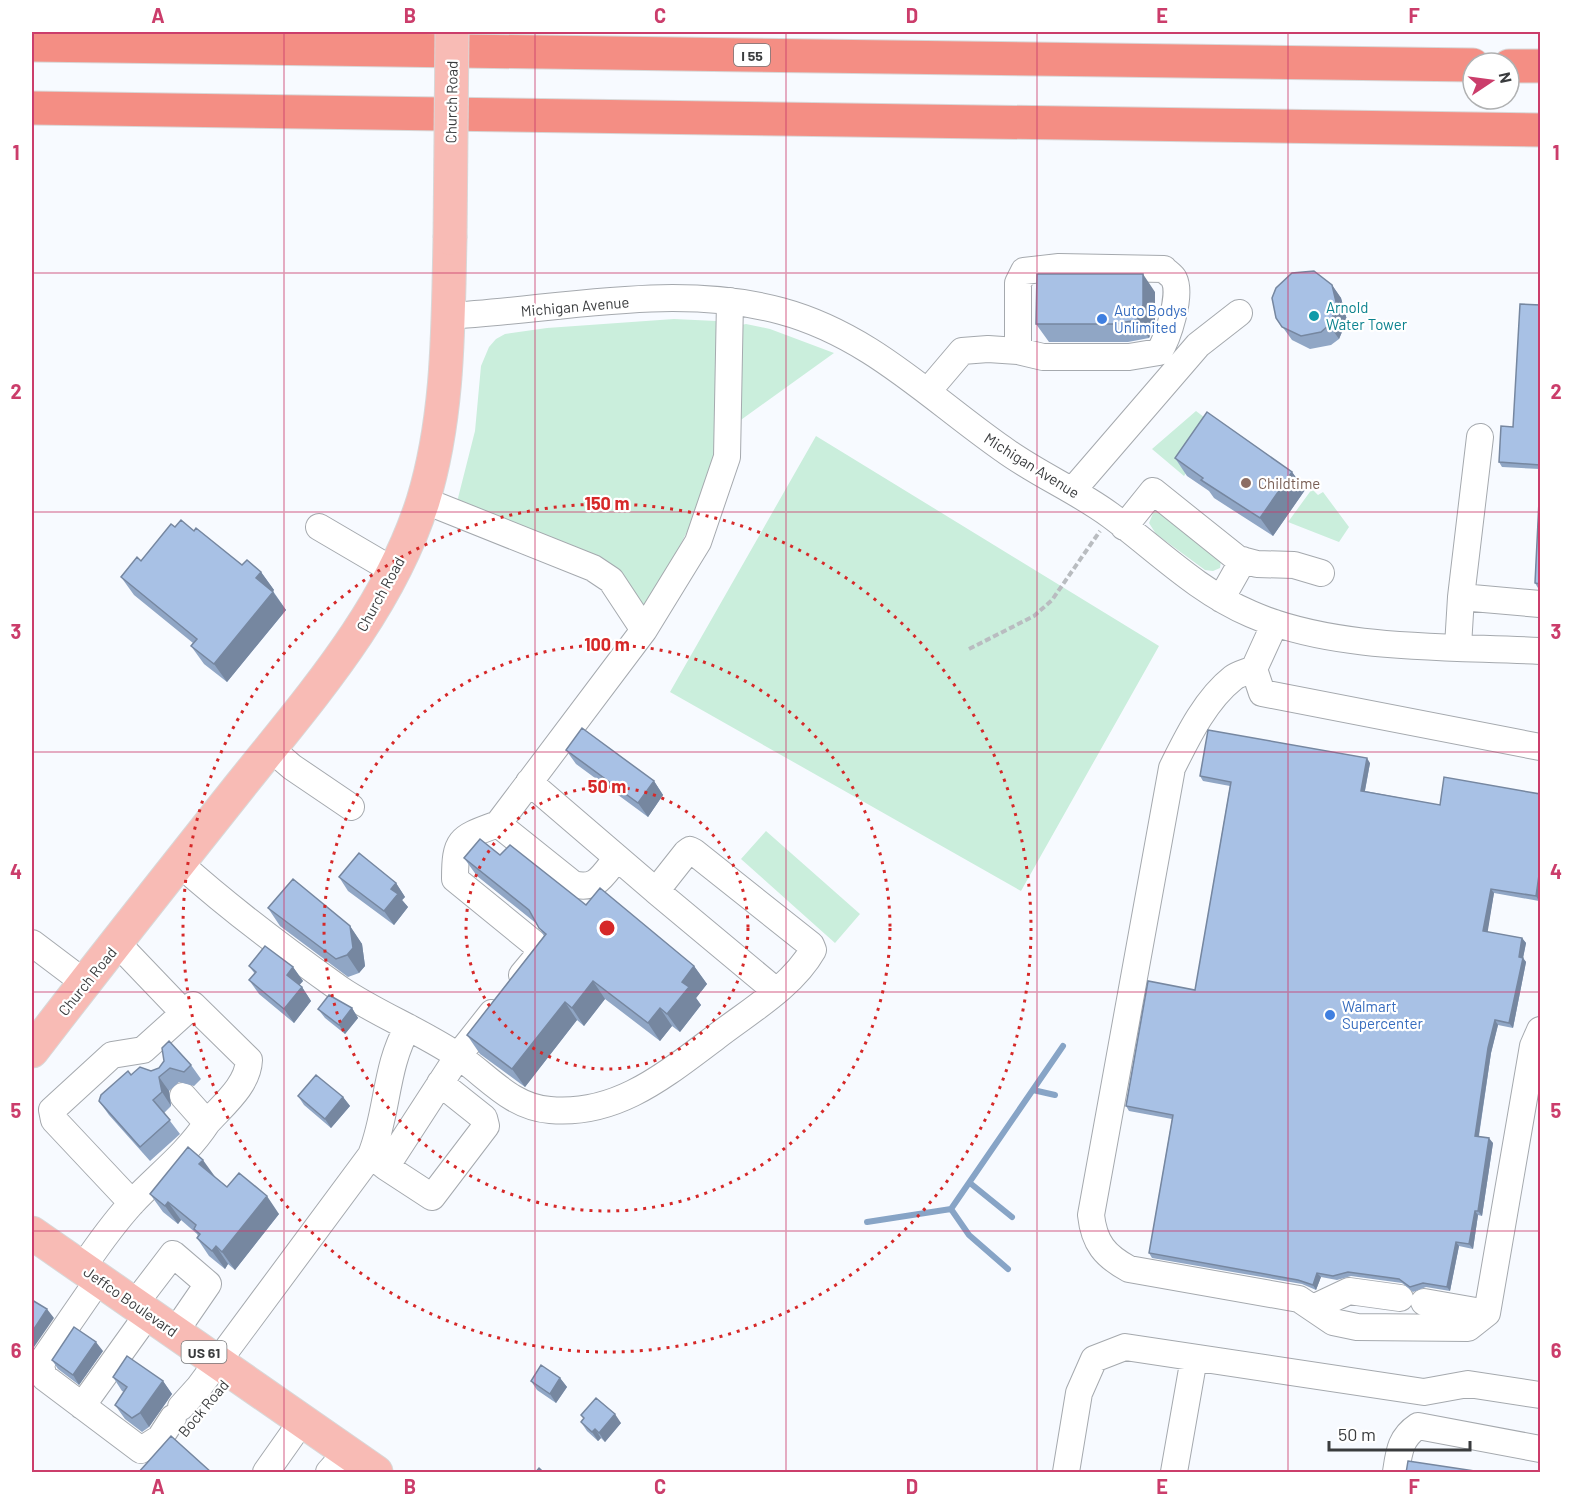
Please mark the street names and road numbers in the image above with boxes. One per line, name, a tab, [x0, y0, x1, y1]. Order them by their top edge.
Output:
road number: I 55	[734, 44, 770, 66]
street label: Church Road	[441, 61, 461, 143]
street label: Michigan Avenue	[520, 292, 630, 320]
street label: Michigan Avenue	[981, 429, 1083, 501]
street label: Church Road	[352, 553, 408, 635]
street label: Church Road	[54, 943, 120, 1019]
street label: Jeffco Boulevard	[81, 1262, 181, 1340]
road number: US 61	[182, 1341, 226, 1363]
street label: Bock Road	[174, 1376, 232, 1440]

